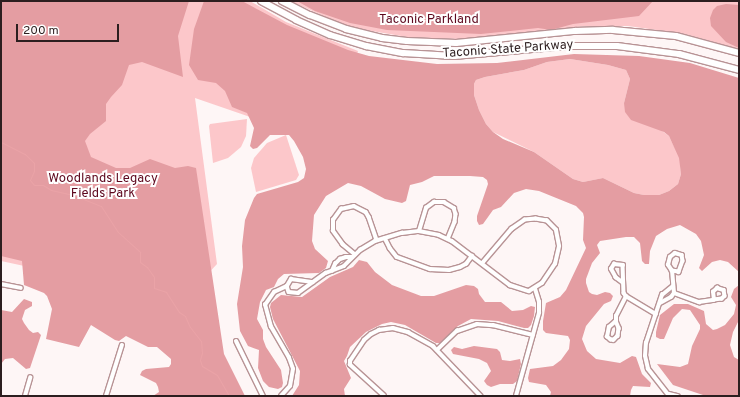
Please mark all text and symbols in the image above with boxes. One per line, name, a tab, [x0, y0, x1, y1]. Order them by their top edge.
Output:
park label: Taconic Parkland	[379, 12, 479, 28]
scale bar	[18, 16, 121, 42]
text: 200 m	[23, 23, 59, 39]
street label: Taconic State Parkway	[442, 38, 574, 62]
park label: Woodlands Legacy Fields Park	[48, 172, 158, 203]

